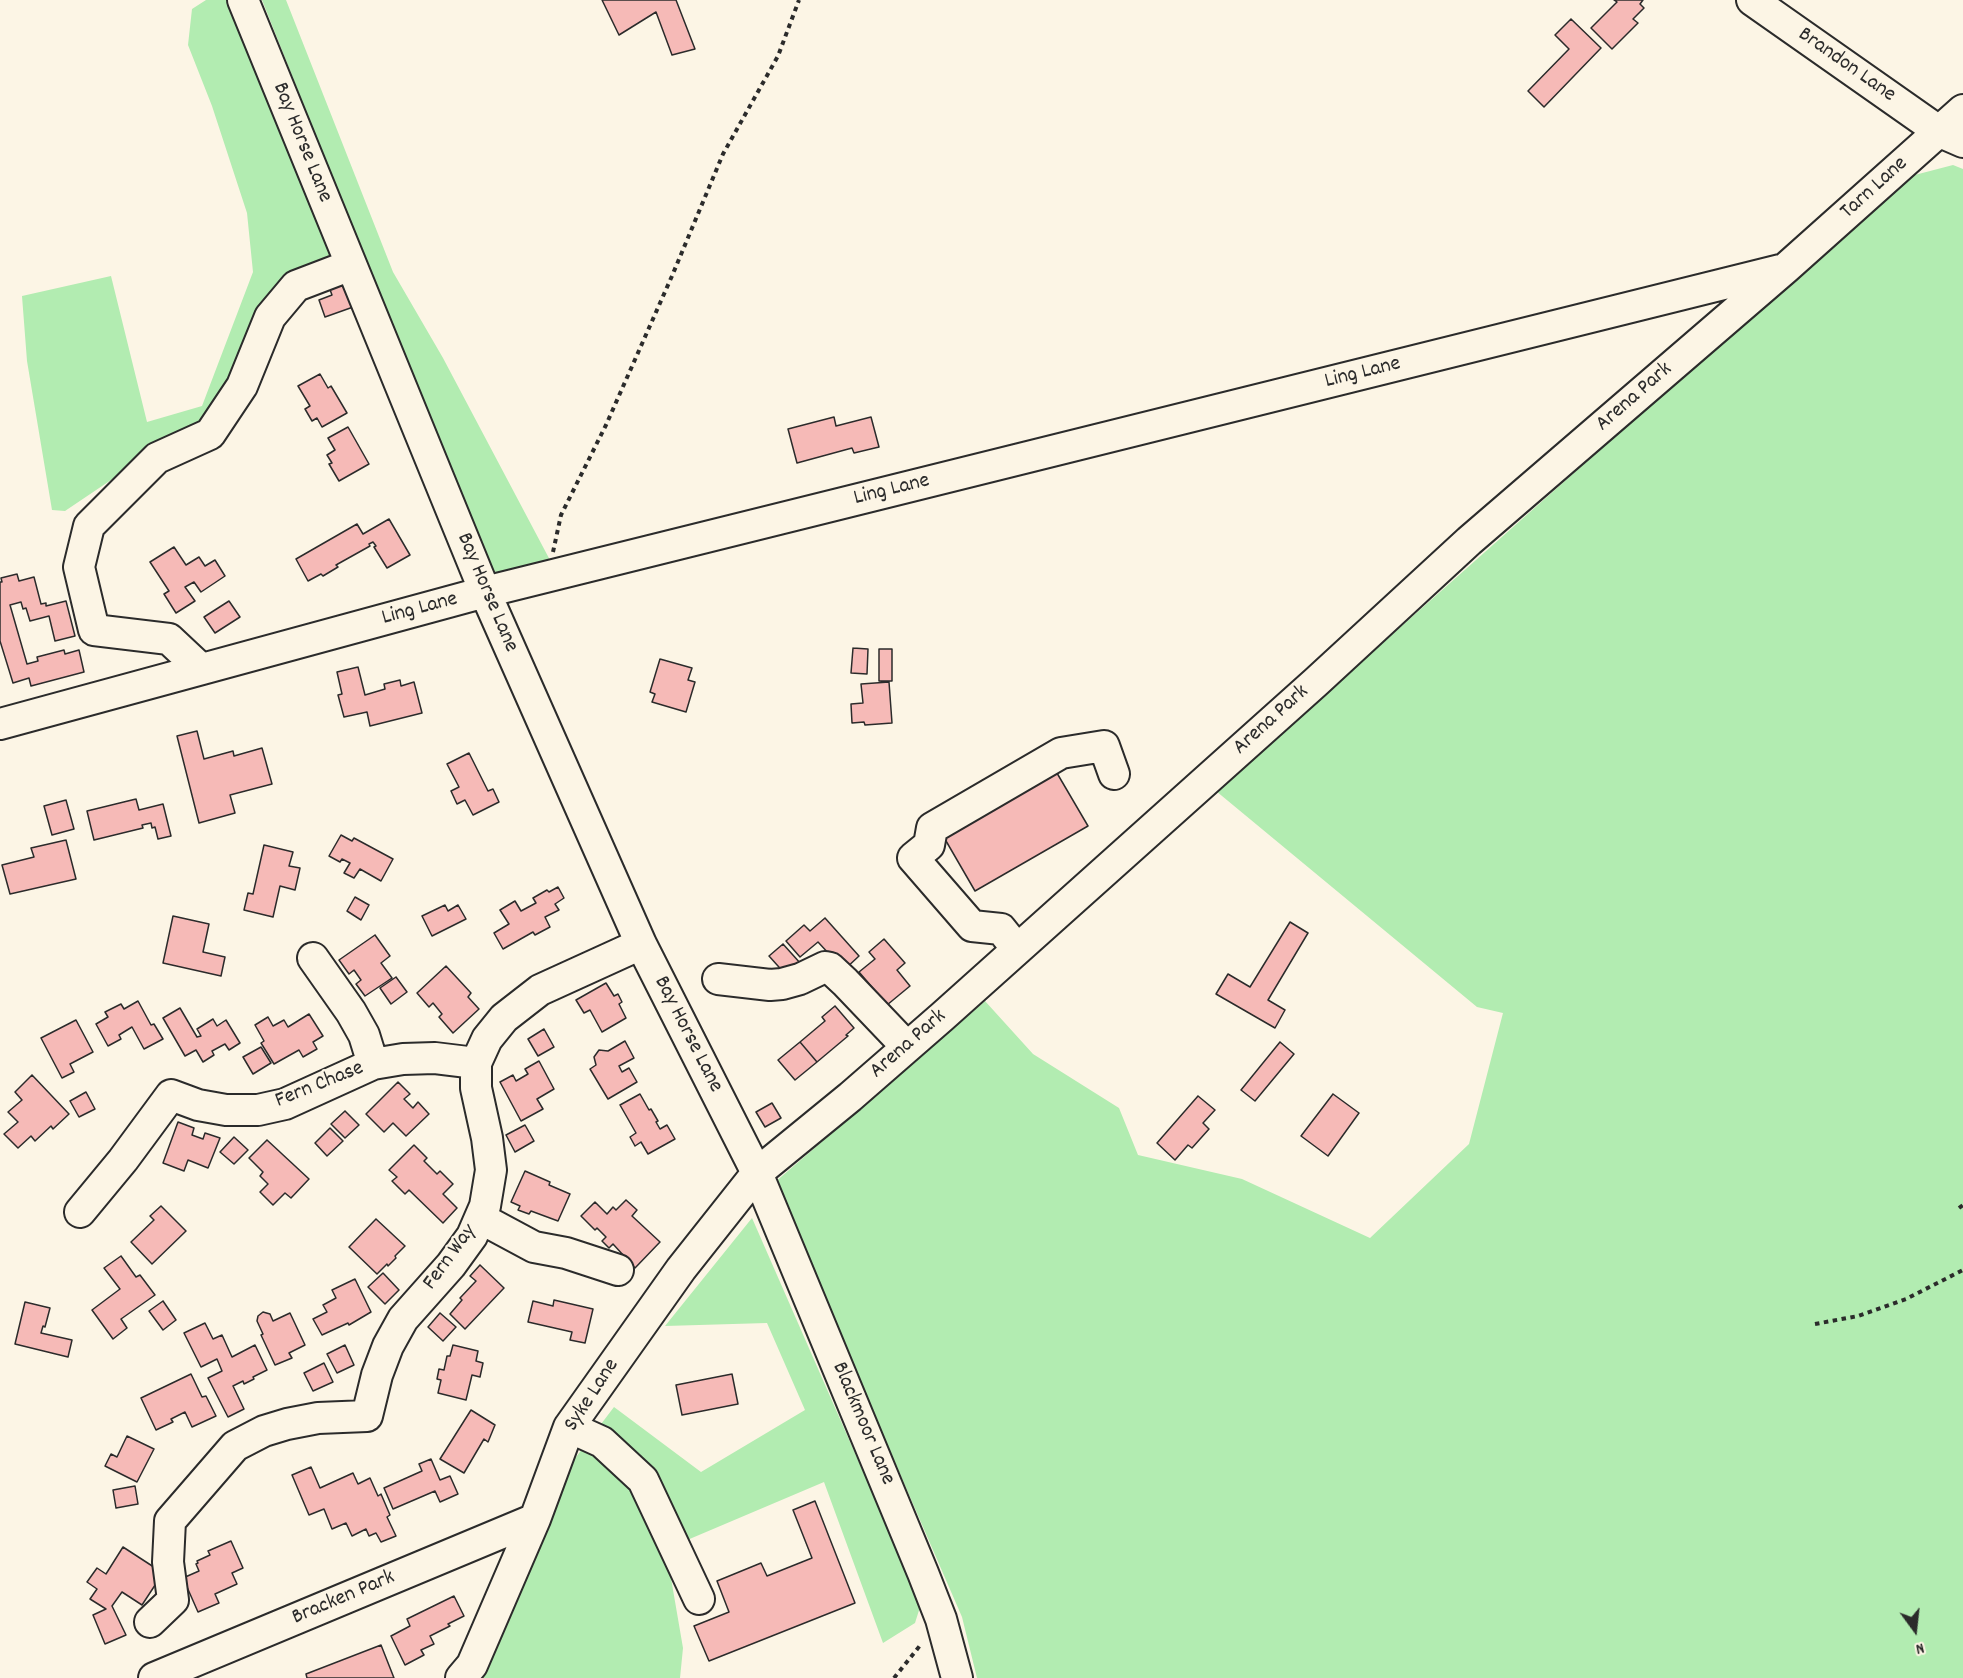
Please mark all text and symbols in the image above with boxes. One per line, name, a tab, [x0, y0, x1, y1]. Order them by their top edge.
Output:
street label: Brandon Lane	[1792, 23, 1900, 109]
street label: Bay Horse Lane	[265, 79, 337, 207]
street label: Tarn Lane	[1836, 152, 1914, 226]
street label: Ling Lane	[1322, 352, 1404, 396]
street label: Arena Park	[1591, 358, 1679, 438]
street label: Ling Lane	[851, 469, 933, 513]
street label: Bay Horse Lane	[449, 529, 523, 657]
street label: Ling Lane	[379, 587, 461, 633]
street label: Arena Park	[1229, 680, 1315, 762]
street label: Bay Horse Lane	[646, 972, 728, 1098]
street label: Arena Park	[865, 1005, 953, 1085]
street label: Fern Chase	[272, 1056, 368, 1116]
street label: Fern Way	[418, 1220, 484, 1296]
street label: Syke Lane	[560, 1355, 626, 1437]
street label: Blackmoor Lane	[824, 1359, 900, 1489]
street label: Bracken Park	[289, 1566, 399, 1632]
north arrow	[1885, 1600, 1945, 1660]
text: N	[1913, 1636, 1927, 1660]

